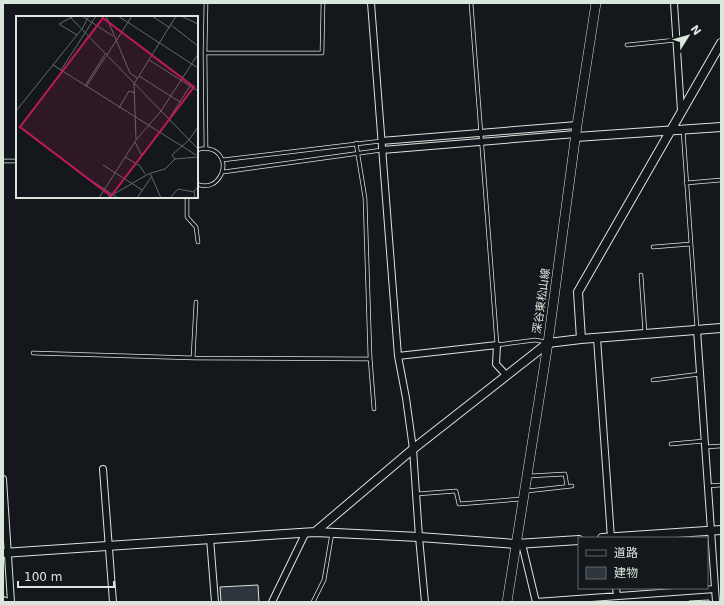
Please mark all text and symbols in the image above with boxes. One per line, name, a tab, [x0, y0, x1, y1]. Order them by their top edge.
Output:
inset map	[16, 16, 198, 198]
north arrow	[668, 16, 708, 56]
text: N	[688, 23, 704, 38]
street label: 深谷東松山線	[530, 267, 553, 335]
legend	[578, 537, 708, 589]
text: 道路	[614, 546, 638, 560]
scale bar	[18, 563, 114, 589]
text: 建物	[614, 566, 638, 580]
text: 100 m	[24, 570, 62, 584]

